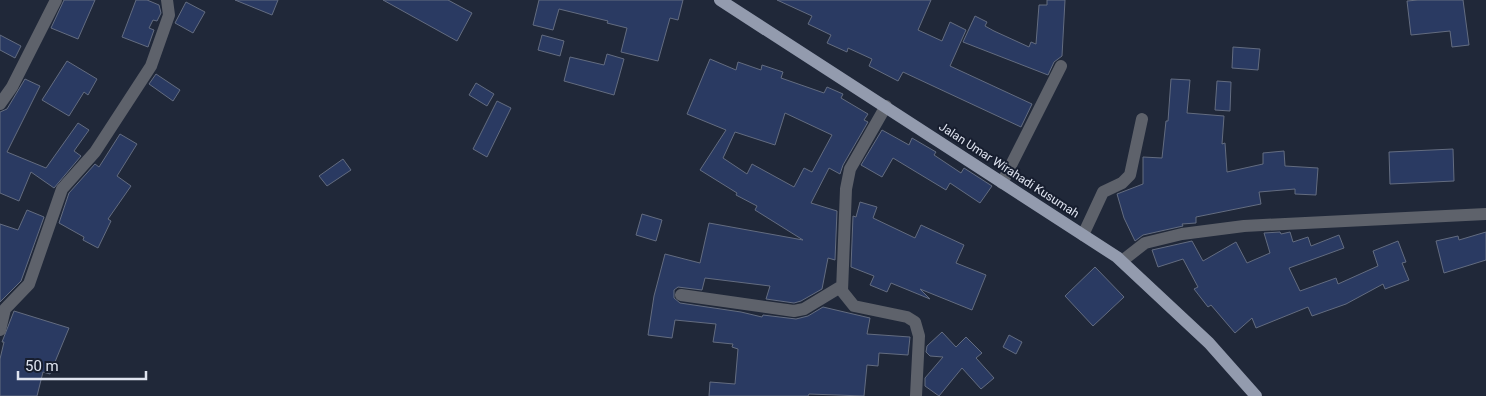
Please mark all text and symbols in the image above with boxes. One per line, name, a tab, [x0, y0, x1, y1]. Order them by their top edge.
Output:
street label: Jalan Umar Wirahadi Kusumah	[936, 119, 1082, 221]
scale bar	[18, 348, 145, 380]
text: 50 m	[25, 357, 59, 375]

